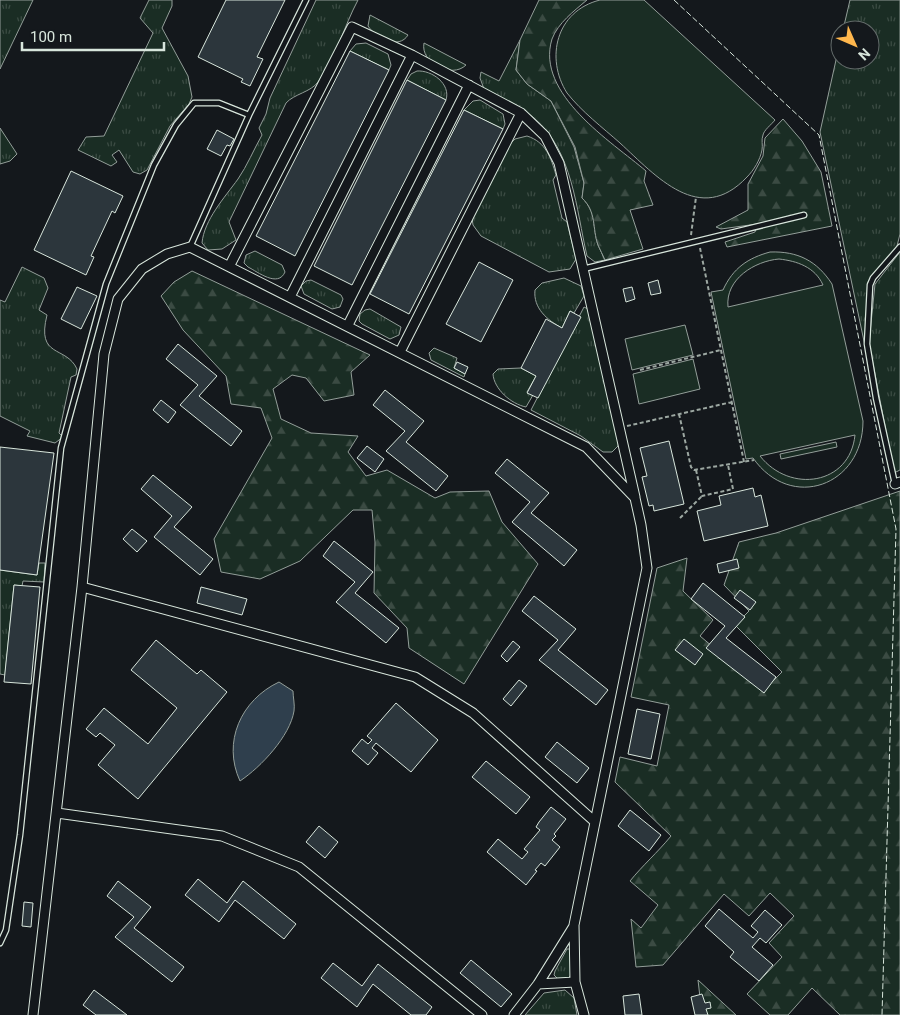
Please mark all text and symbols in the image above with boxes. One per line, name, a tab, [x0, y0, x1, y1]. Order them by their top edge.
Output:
scale bar	[22, 20, 165, 52]
north arrow	[830, 20, 880, 70]
text: 100 m	[30, 28, 72, 46]
text: N	[855, 45, 873, 63]

